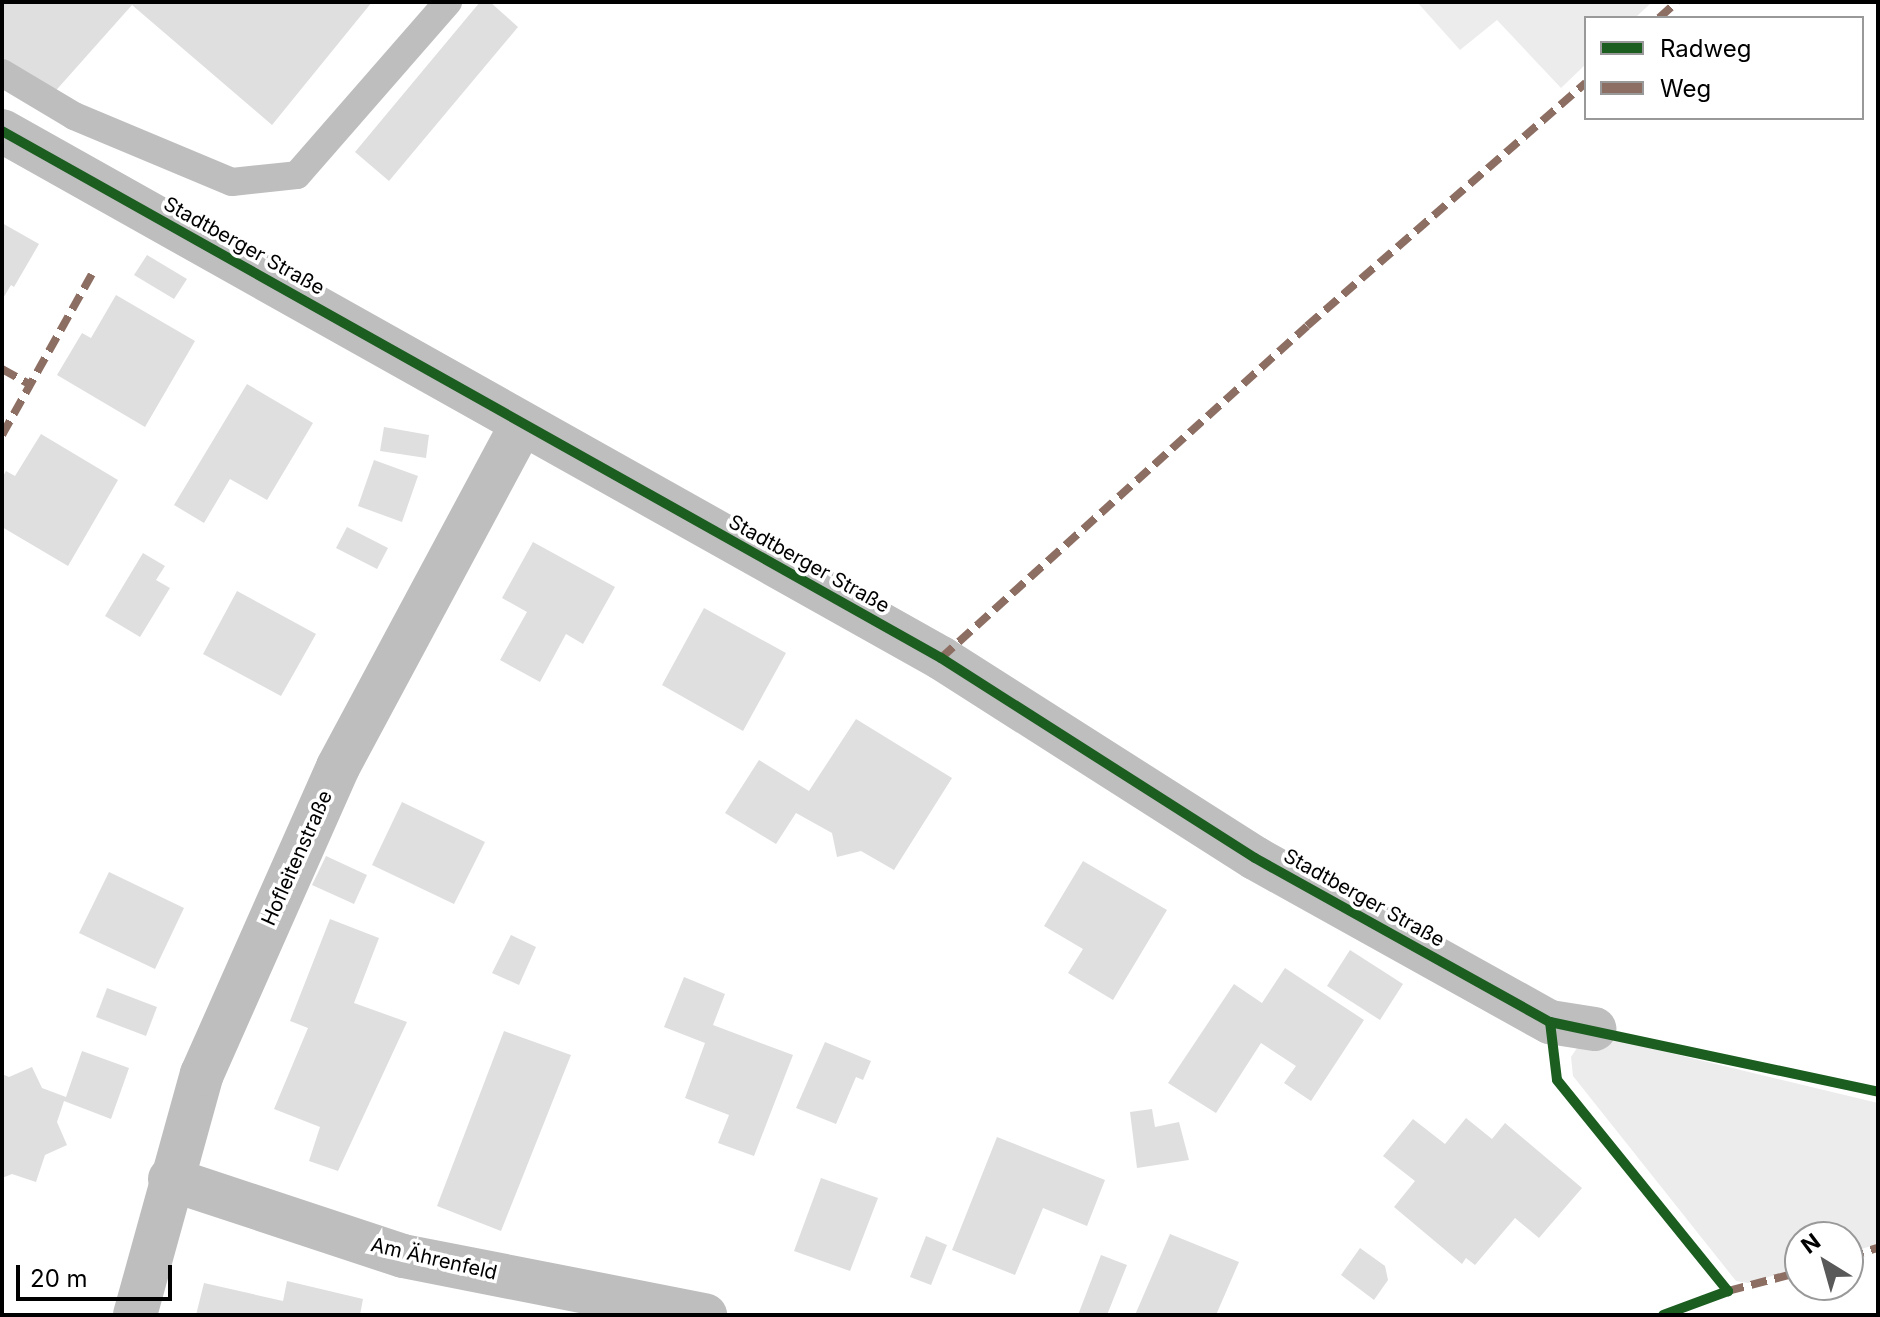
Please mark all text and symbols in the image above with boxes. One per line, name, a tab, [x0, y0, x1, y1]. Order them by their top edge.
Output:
legend	[1584, 16, 1864, 120]
text: Radweg	[1660, 34, 1751, 63]
text: Weg	[1660, 74, 1711, 103]
street label: Stadtberger Straße	[159, 192, 329, 300]
street label: Stadtberger Straße	[724, 510, 894, 618]
street label: Hofleitenstraße	[256, 787, 338, 929]
street label: Stadtberger Straße	[1279, 844, 1449, 952]
north arrow	[1784, 1221, 1864, 1301]
text: N	[1796, 1228, 1825, 1259]
street label: Am Ährenfeld	[369, 1233, 499, 1285]
scale bar	[20, 1249, 176, 1299]
text: 20 m	[30, 1264, 88, 1293]

